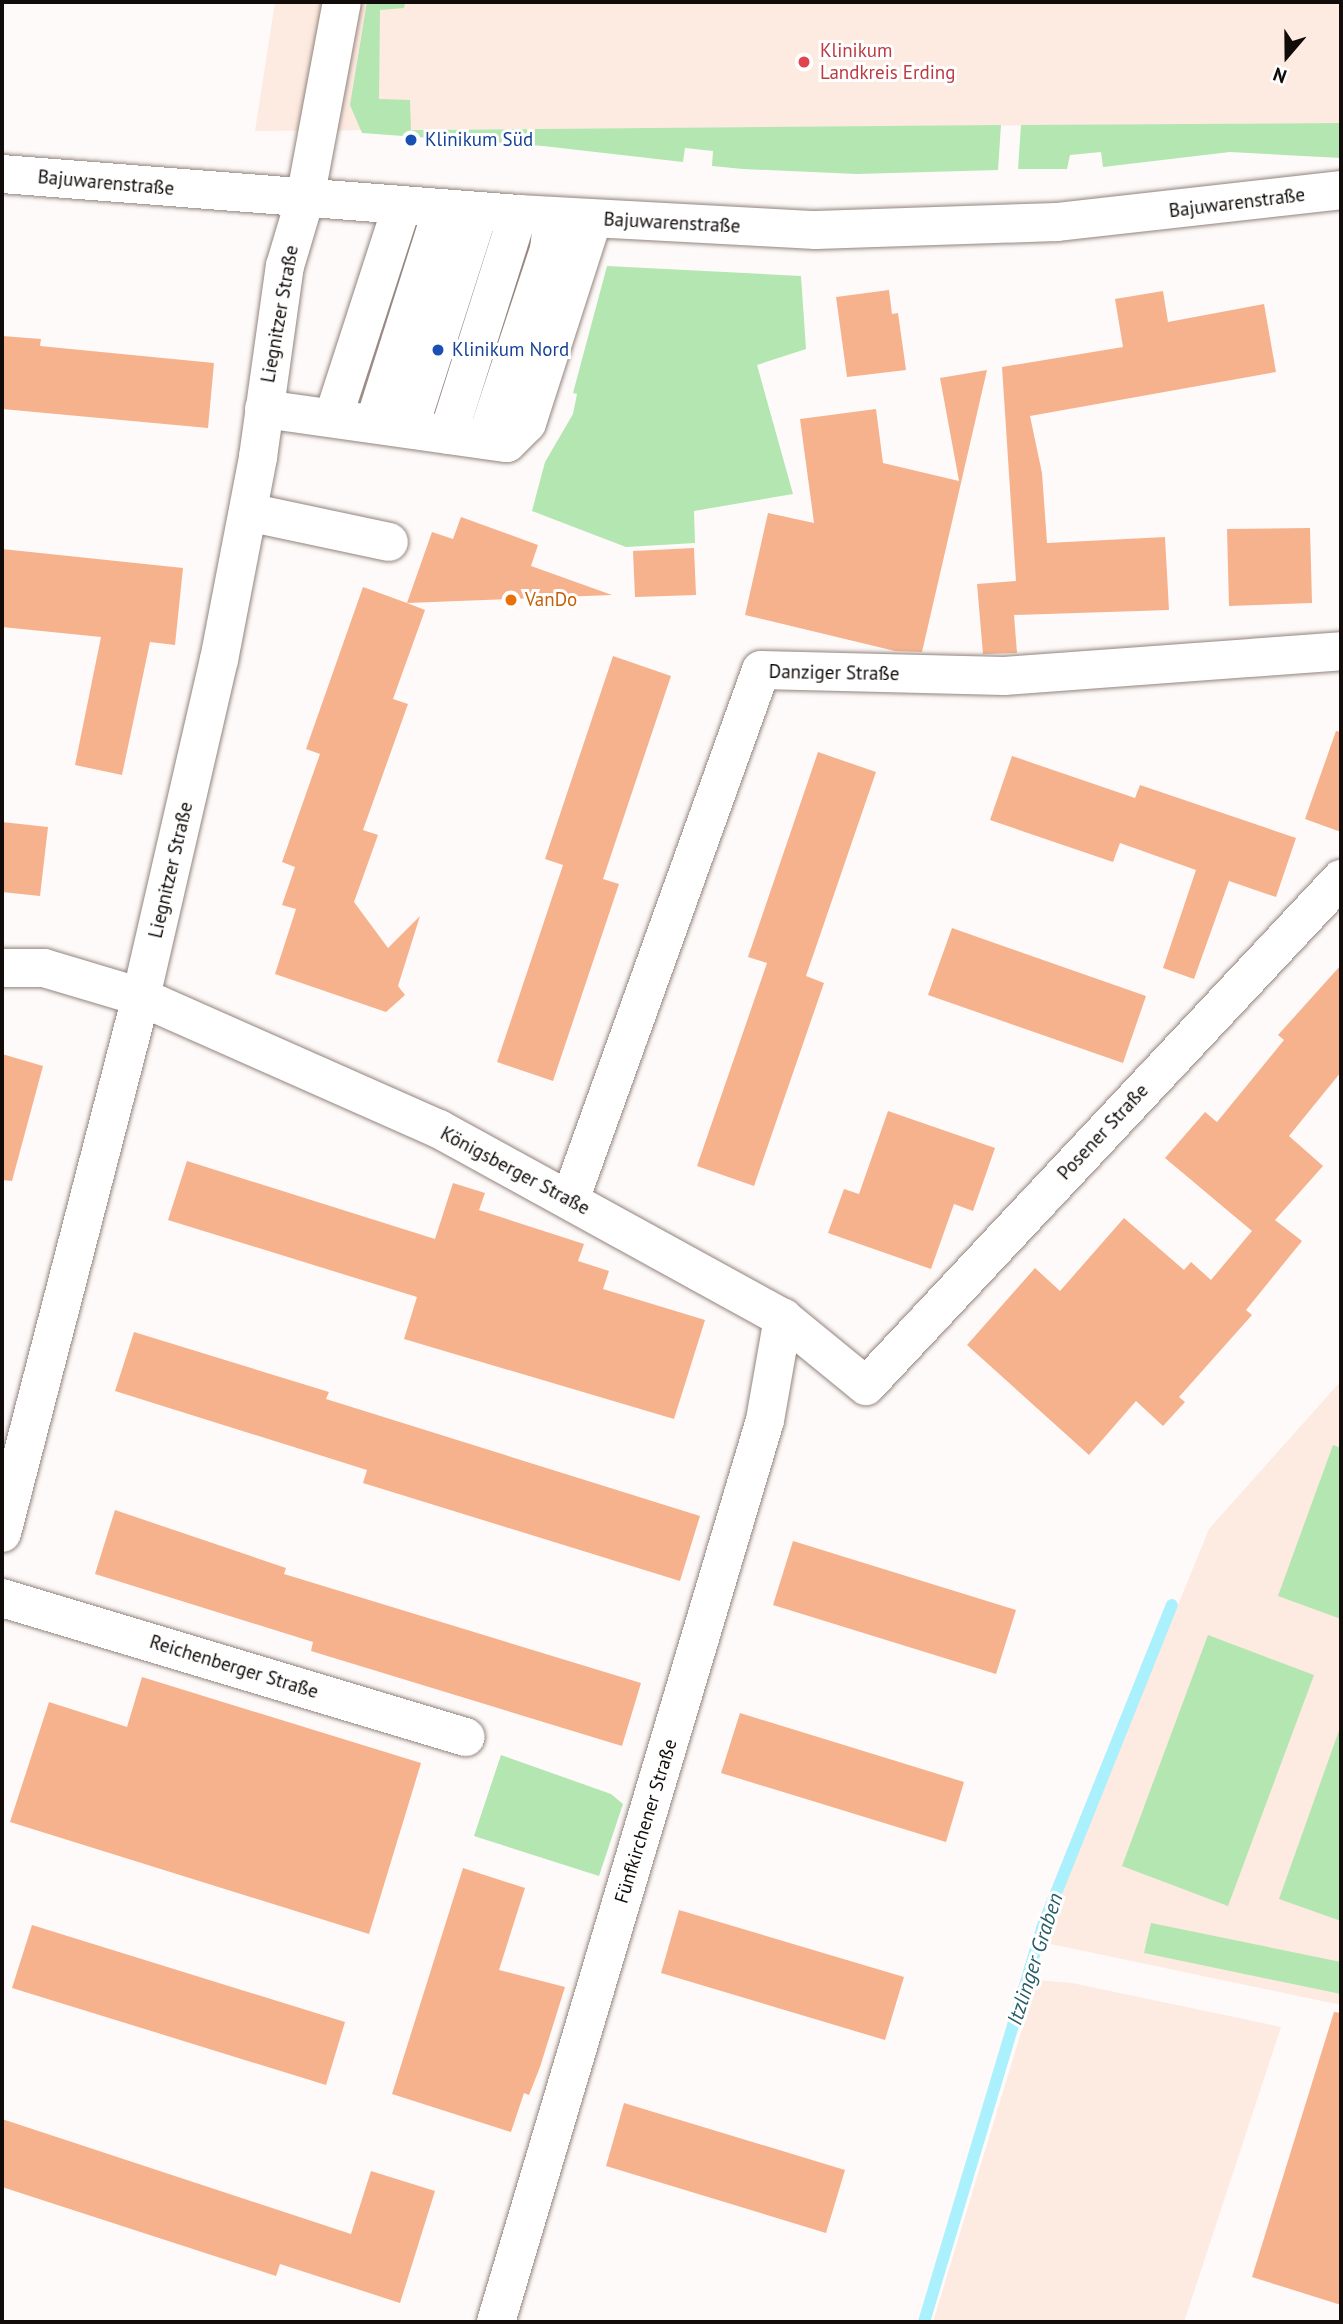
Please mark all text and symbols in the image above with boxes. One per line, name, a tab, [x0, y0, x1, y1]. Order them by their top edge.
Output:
north arrow	[1252, 21, 1322, 91]
place label: Klinikum Landkreis Erding	[820, 40, 955, 84]
marker: Klinikum Landkreis Erding	[794, 52, 814, 72]
text: N	[1270, 62, 1290, 89]
place label: Klinikum Süd	[425, 129, 533, 151]
marker: Klinikum Süd	[403, 132, 419, 148]
street label: Bajuwarenstraße	[37, 166, 175, 200]
street label: Bajuwarenstraße	[1168, 183, 1306, 223]
street label: Bajuwarenstraße	[603, 208, 741, 238]
street label: Liegnitzer Straße	[257, 243, 303, 385]
place label: Klinikum Nord	[452, 339, 569, 361]
marker: Klinikum Nord	[430, 342, 446, 358]
place label: VanDo	[525, 589, 577, 611]
marker: VanDo	[503, 592, 519, 608]
street label: Danziger Straße	[769, 660, 899, 686]
street label: Liegnitzer Straße	[144, 800, 198, 940]
street label: Posener Straße	[1053, 1079, 1153, 1185]
street label: Königsberger Straße	[437, 1122, 593, 1220]
street label: Reichenberger Straße	[147, 1630, 321, 1704]
street label: Fünfkirchener Straße	[610, 1736, 682, 1906]
water label: Itzlinger Graben	[1002, 1890, 1068, 2028]

